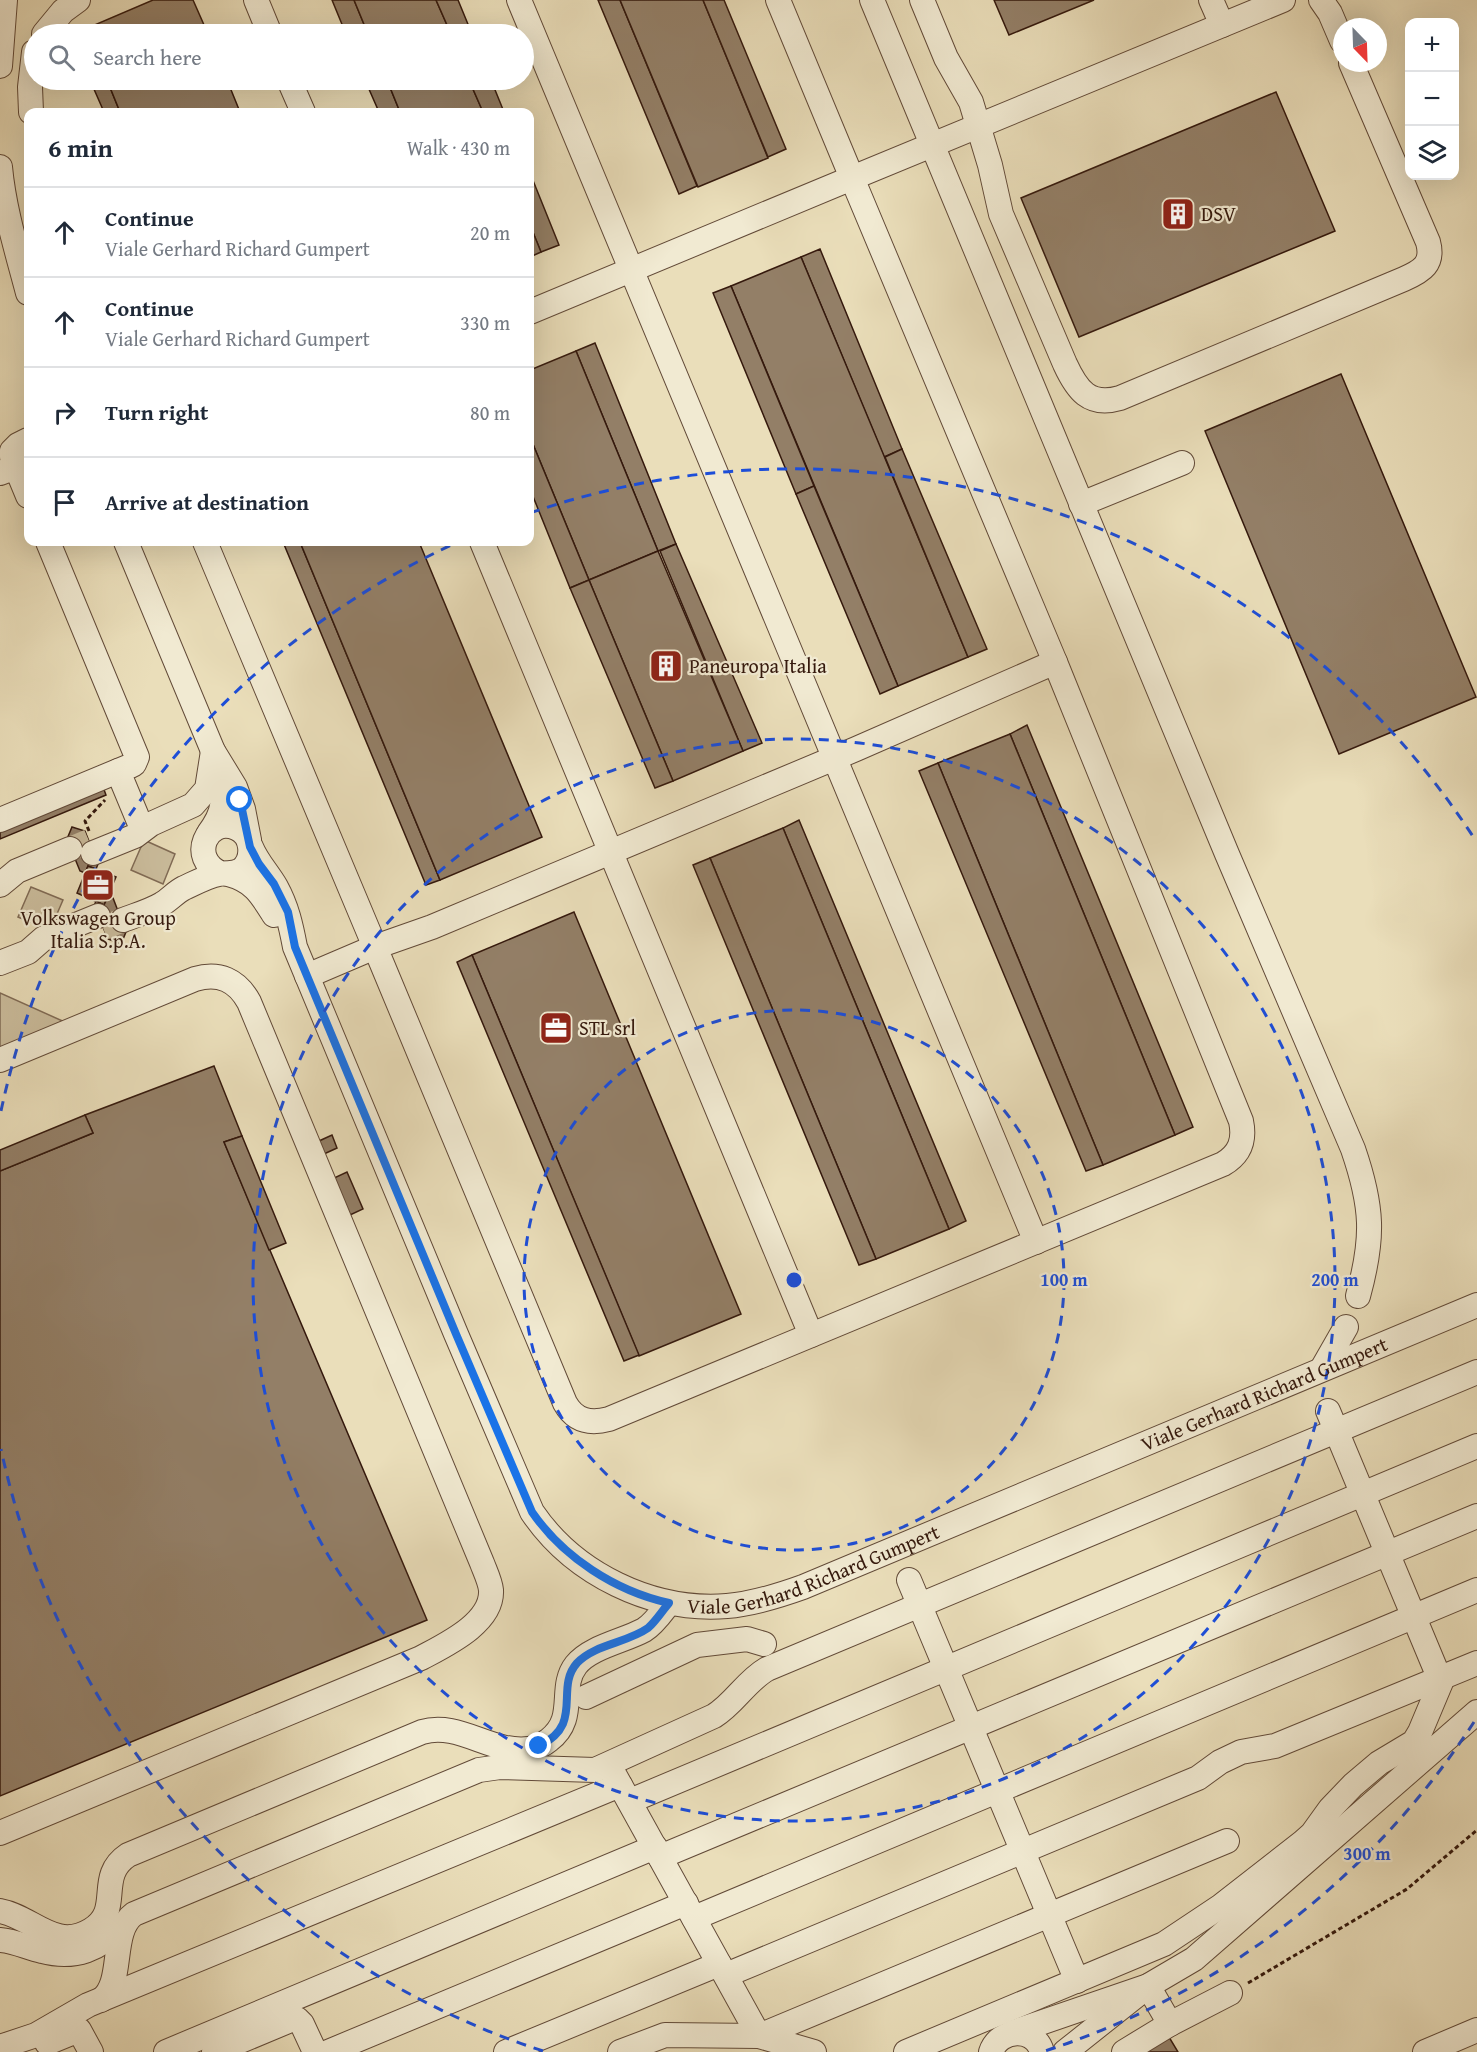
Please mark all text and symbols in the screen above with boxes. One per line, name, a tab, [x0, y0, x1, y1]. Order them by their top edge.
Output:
north arrow	[1333, 18, 1387, 72]
map controls	[1405, 18, 1459, 180]
button: +	[1405, 18, 1459, 72]
search box	[24, 24, 534, 90]
icon: search	[45, 41, 78, 74]
text: Search here	[93, 41, 202, 73]
button: −	[1405, 72, 1459, 126]
button: layers	[1405, 126, 1459, 180]
text: 6 min	[48, 128, 113, 167]
text: Walk · 430 m	[407, 133, 510, 162]
building icon: DSV	[1160, 196, 1196, 232]
place label: DSV	[1201, 199, 1236, 228]
text: Continue	[105, 202, 194, 234]
icon: ahead	[48, 216, 81, 249]
text: 20 m	[470, 218, 510, 247]
text: Viale Gerhard Richard Gumpert	[105, 234, 370, 263]
text: Continue	[105, 292, 194, 324]
icon: ahead	[48, 306, 81, 339]
text: 330 m	[460, 308, 510, 337]
text: Viale Gerhard Richard Gumpert	[105, 324, 370, 353]
icon: right	[48, 396, 81, 429]
text: Turn right	[105, 396, 208, 428]
text: 80 m	[470, 398, 510, 427]
icon: arrive	[48, 486, 81, 519]
text: Arrive at destination	[105, 486, 309, 518]
building icon: Paneuropa Italia	[648, 648, 684, 684]
place label: Paneuropa Italia	[689, 651, 827, 680]
route start	[226, 786, 252, 812]
office icon: Volkswagen Group Italia S.p.A.	[80, 867, 116, 903]
place label: Volkswagen Group Italia S.p.A.	[20, 903, 176, 955]
office icon: STL srl	[538, 1010, 574, 1046]
place label: STL srl	[579, 1013, 636, 1042]
text: 100 m	[1040, 1266, 1088, 1293]
text: 200 m	[1311, 1266, 1359, 1293]
centre of rings	[784, 1270, 804, 1290]
street label: Viale Gerhard Richard Gumpert	[1136, 1329, 1392, 1458]
street label: Viale Gerhard Richard Gumpert	[686, 1517, 943, 1621]
route end	[525, 1732, 551, 1758]
text: 300 m	[1343, 1840, 1391, 1867]

